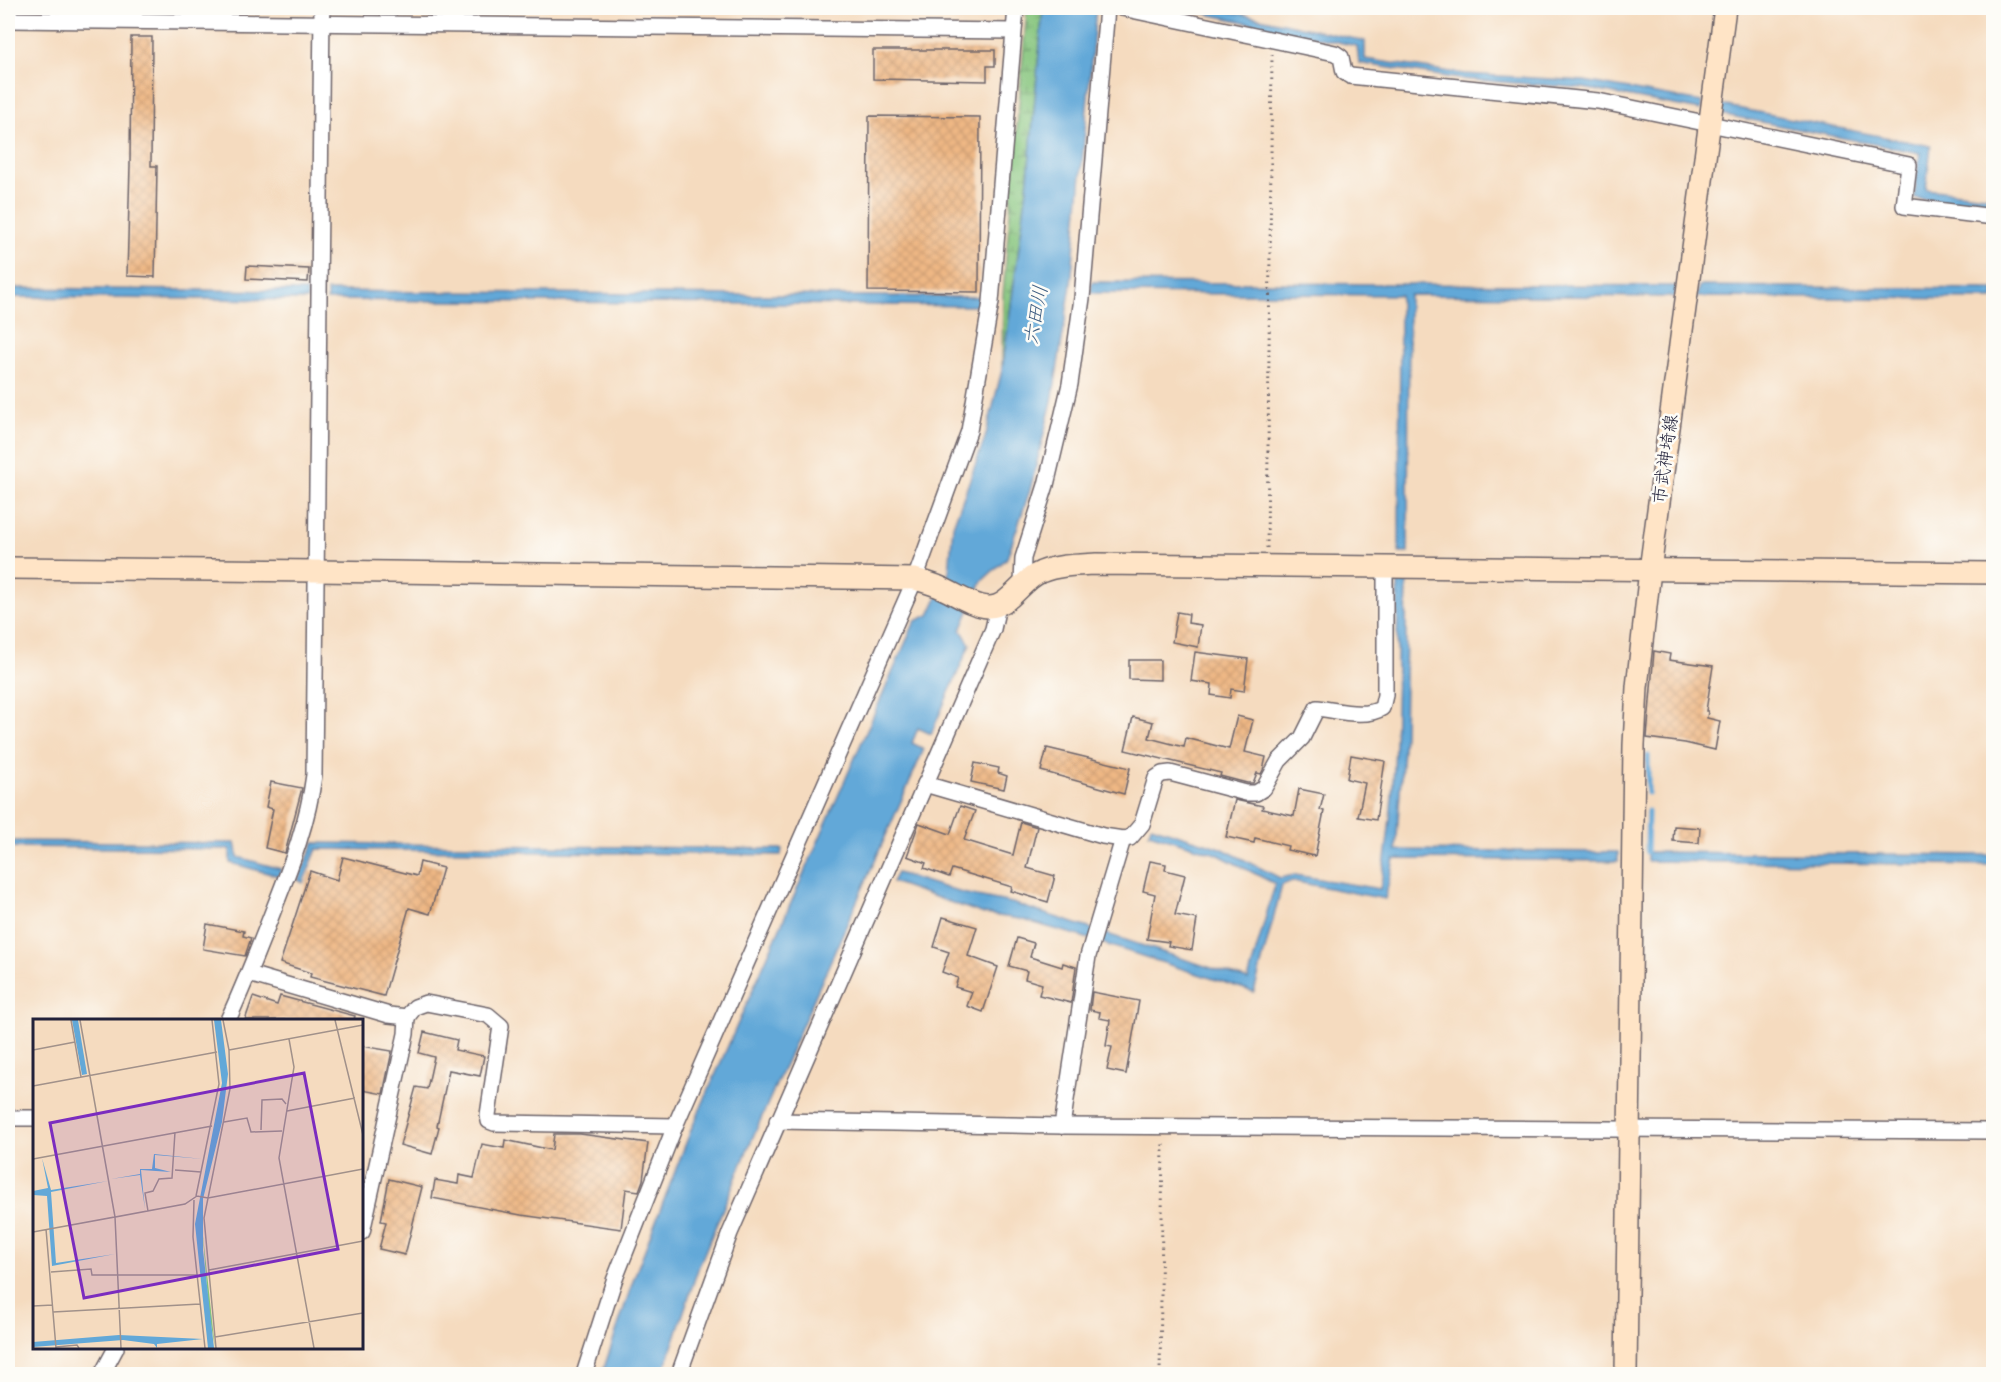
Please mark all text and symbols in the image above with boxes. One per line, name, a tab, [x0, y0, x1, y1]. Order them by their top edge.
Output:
water label: 六田川	[1018, 283, 1055, 347]
street label: 市武神埼線	[1648, 413, 1684, 505]
inset map	[33, 1019, 363, 1349]

